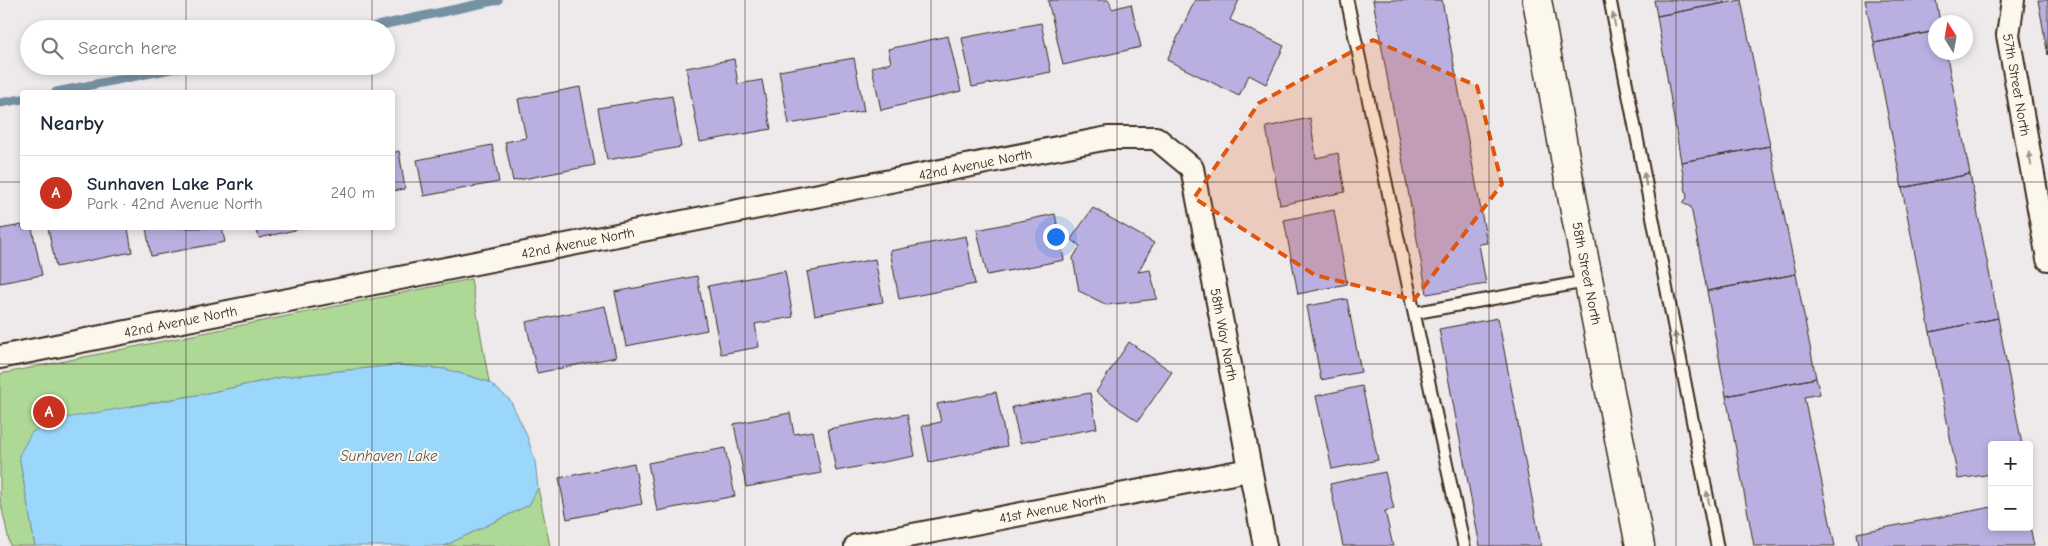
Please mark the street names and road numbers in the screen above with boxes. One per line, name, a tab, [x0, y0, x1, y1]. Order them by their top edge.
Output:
street label: 57th Street North	[1999, 32, 2034, 138]
street label: 42nd Avenue North	[917, 145, 1033, 184]
street label: 58th Street North	[1568, 221, 1605, 326]
street label: 42nd Avenue North	[520, 224, 636, 263]
street label: 58th Way North	[1206, 287, 1241, 383]
street label: 42nd Avenue North	[123, 302, 239, 341]
street label: 41st Avenue North	[998, 490, 1107, 527]

